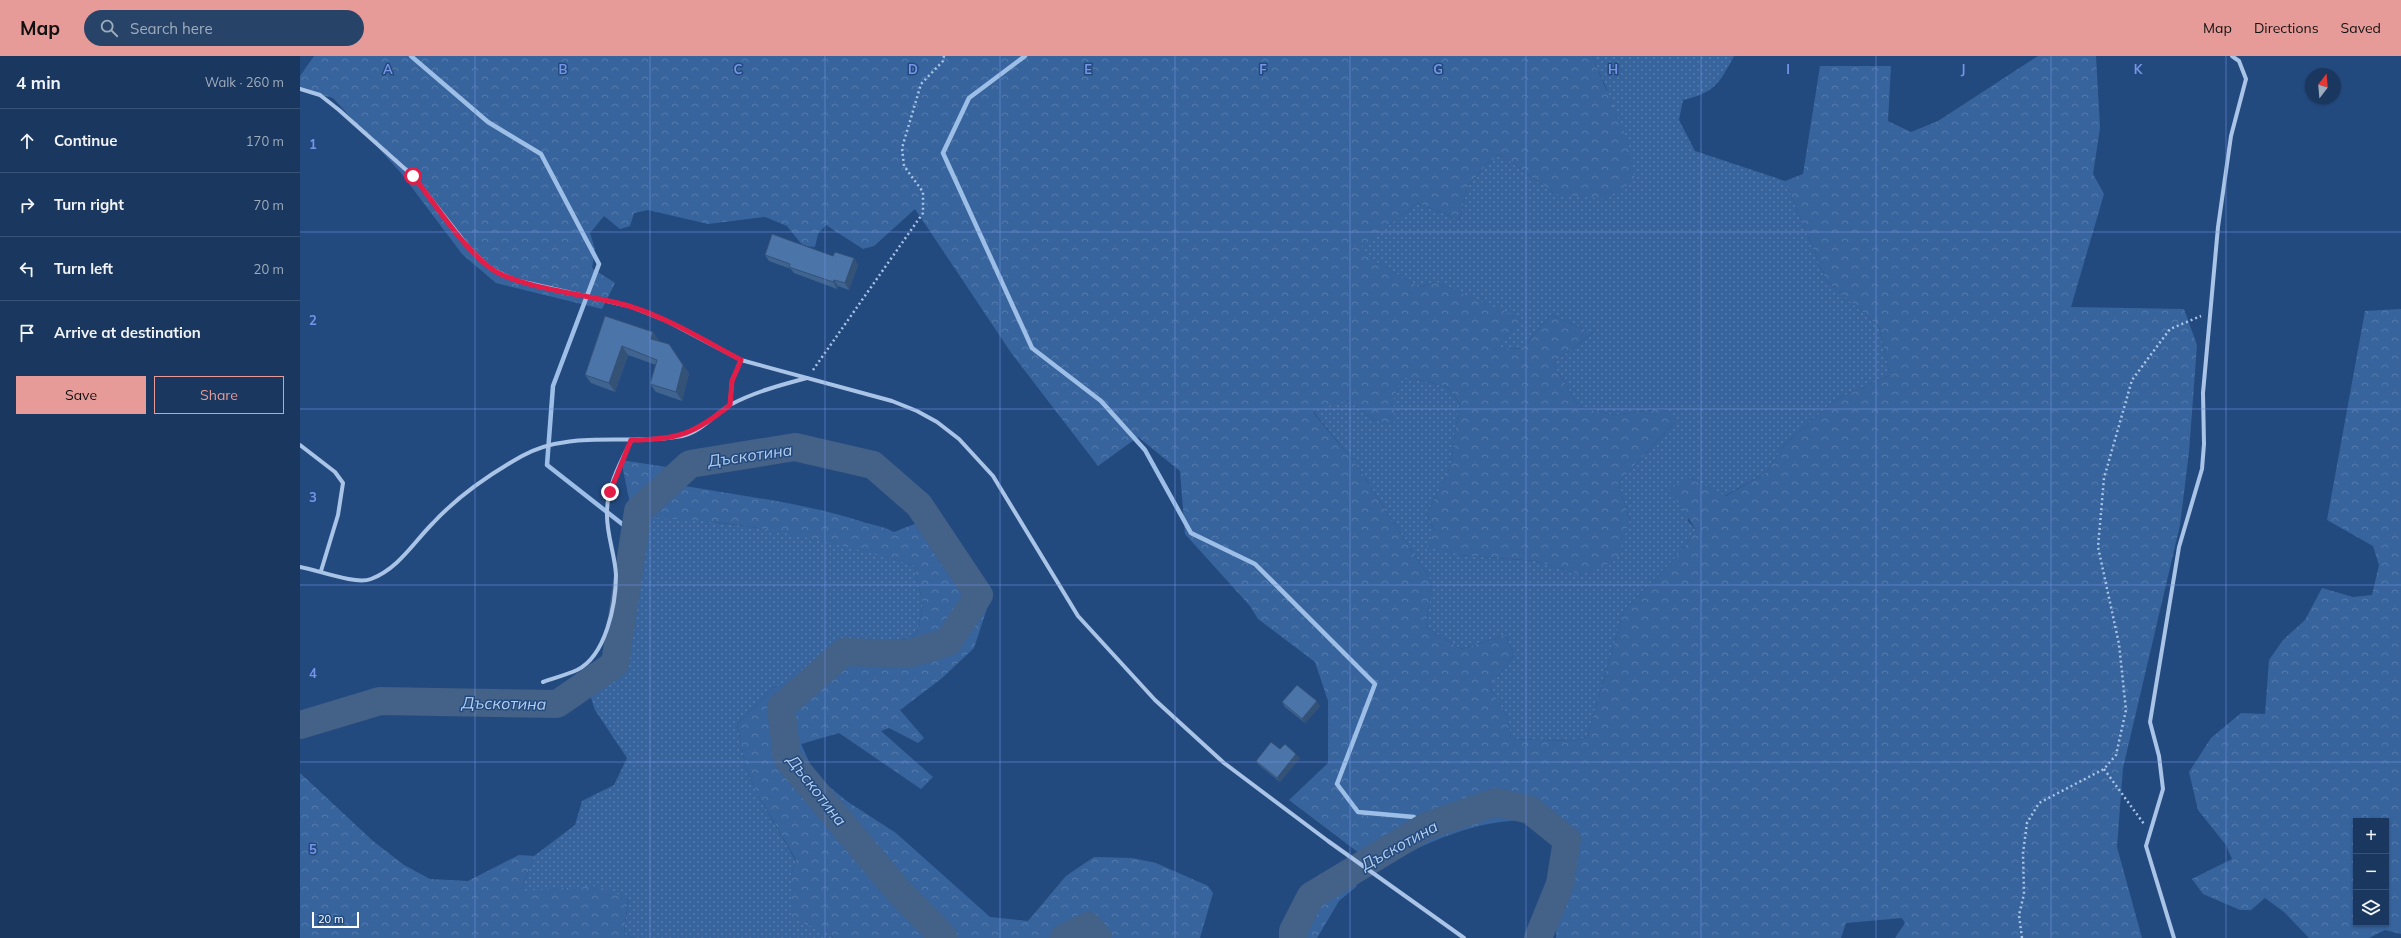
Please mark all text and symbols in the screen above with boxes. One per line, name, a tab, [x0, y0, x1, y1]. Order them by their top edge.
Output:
search box	[84, 10, 364, 46]
text: Map	[20, 16, 60, 40]
icon: search	[98, 17, 120, 39]
text: Search here	[130, 19, 213, 38]
text: Map	[2203, 19, 2232, 37]
text: Directions	[2254, 19, 2319, 37]
text: Saved	[2341, 19, 2381, 37]
text: A	[383, 61, 393, 77]
text: B	[559, 61, 568, 77]
text: C	[734, 61, 743, 77]
text: D	[908, 61, 918, 77]
text: E	[1084, 61, 1092, 77]
text: F	[1259, 61, 1267, 77]
text: G	[1433, 61, 1443, 77]
text: H	[1608, 61, 1618, 77]
text: I	[1786, 61, 1790, 77]
text: J	[1961, 61, 1965, 77]
text: K	[2134, 61, 2144, 77]
north arrow	[2305, 68, 2341, 104]
text: 4 min	[16, 72, 61, 93]
text: Walk · 260 m	[205, 74, 284, 90]
icon: ahead	[16, 130, 38, 152]
text: Continue	[54, 131, 117, 150]
text: 170 m	[246, 133, 284, 149]
text: 1	[309, 136, 317, 152]
route start	[404, 167, 422, 185]
icon: right	[16, 194, 38, 216]
text: Turn right	[54, 195, 124, 214]
text: 70 m	[254, 197, 284, 213]
icon: left	[16, 258, 38, 280]
text: Turn left	[54, 259, 113, 278]
text: 20 m	[254, 261, 284, 277]
text: 2	[309, 312, 317, 328]
icon: arrive	[16, 322, 38, 344]
text: Arrive at destination	[54, 323, 201, 342]
button: Save	[16, 376, 146, 414]
button: Share	[154, 376, 284, 414]
water label: Дъскотина	[706, 439, 794, 471]
route end	[601, 483, 619, 501]
text: 3	[309, 489, 317, 505]
text: 4	[309, 665, 317, 681]
water label: Дъскотина	[460, 692, 547, 714]
water label: Дъскотина	[782, 750, 851, 830]
water label: Дъскотина	[1356, 816, 1441, 875]
map controls	[2353, 818, 2389, 926]
button: +	[2353, 818, 2389, 854]
text: 5	[309, 841, 317, 857]
button: −	[2353, 854, 2389, 890]
button: layers	[2353, 890, 2389, 926]
scale bar	[312, 910, 359, 929]
text: 20 m	[318, 912, 344, 926]

